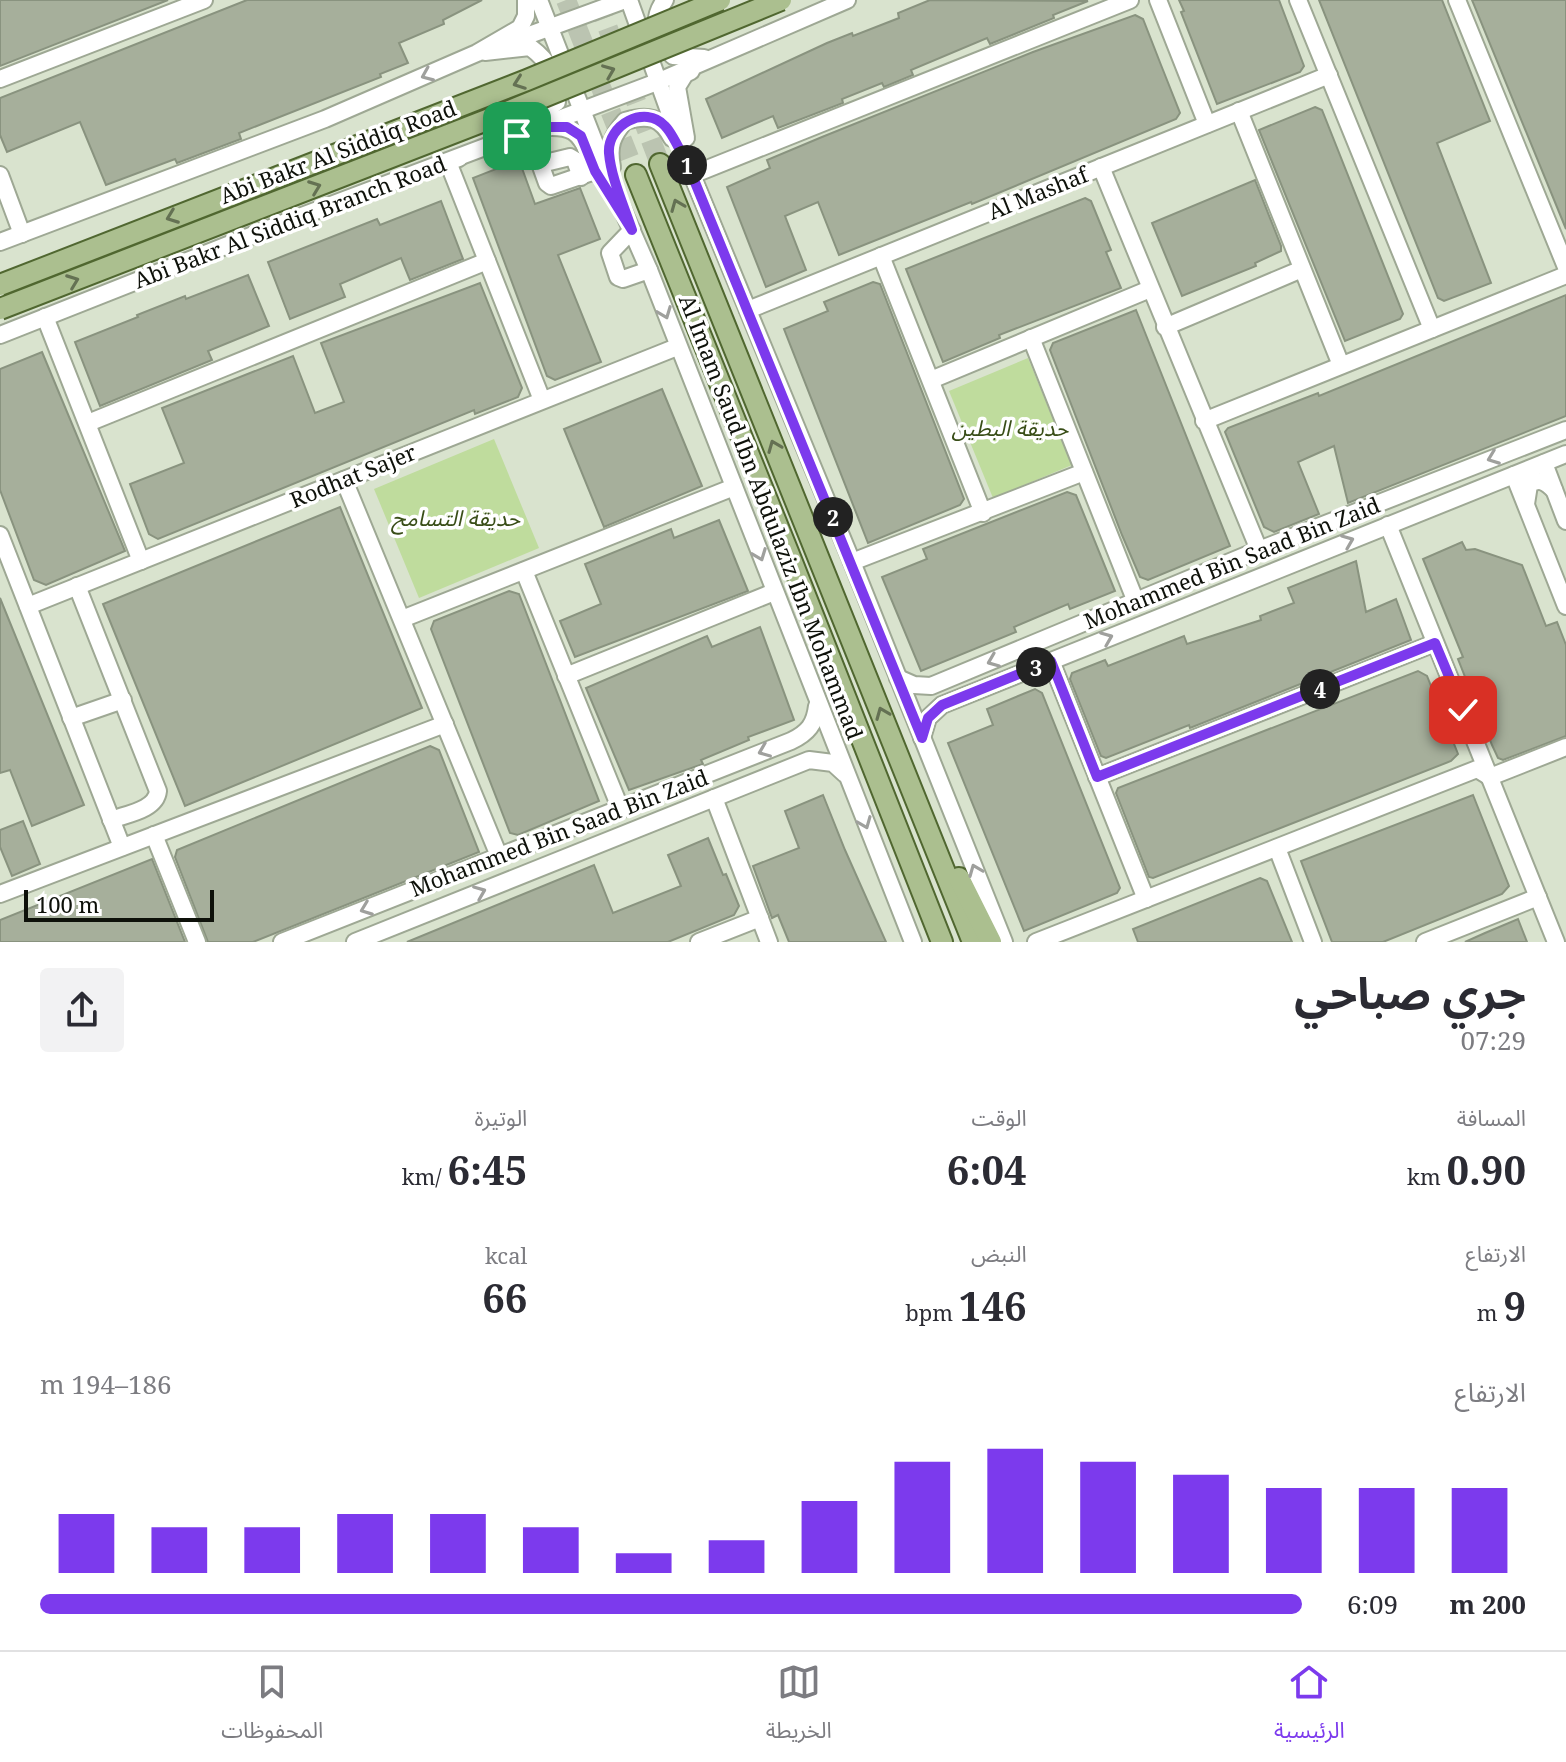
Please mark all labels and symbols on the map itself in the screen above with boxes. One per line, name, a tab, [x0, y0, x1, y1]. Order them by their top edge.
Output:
one-way arrow	[601, 64, 615, 80]
one-way arrow	[421, 65, 435, 81]
one-way arrow	[512, 73, 526, 90]
street label: Abi Bakr Al Siddiq Road	[215, 92, 461, 210]
pin	[483, 102, 551, 170]
pin: 1	[667, 145, 707, 185]
street label: Abi Bakr Al Siddiq Branch Road	[129, 147, 451, 295]
street label: Al Mashaf	[983, 158, 1094, 226]
one-way arrow	[307, 180, 321, 197]
one-way arrow	[670, 199, 687, 213]
one-way arrow	[166, 207, 180, 224]
one-way arrow	[65, 274, 79, 291]
street label: Al Imam Saud Ibn Abdulaziz Ibn Mohammad	[673, 290, 871, 744]
one-way arrow	[655, 305, 672, 319]
park label: حديقة البطين	[952, 412, 1070, 442]
street label: Rodhat Sajer	[285, 436, 421, 514]
one-way arrow	[768, 440, 784, 454]
one-way arrow	[1487, 448, 1501, 465]
street label: Mohammed Bin Saad Bin Zaid	[1079, 489, 1385, 635]
pin: 2	[813, 497, 853, 537]
park label: حديقة التسامح	[391, 502, 521, 535]
one-way arrow	[1340, 534, 1354, 551]
one-way arrow	[750, 547, 767, 561]
one-way arrow	[1099, 631, 1113, 648]
pin: 3	[1016, 647, 1056, 687]
one-way arrow	[987, 651, 1001, 667]
pin: 4	[1300, 669, 1340, 709]
pin	[1429, 676, 1497, 744]
one-way arrow	[875, 707, 892, 721]
one-way arrow	[758, 742, 772, 758]
street label: Mohammed Bin Saad Bin Zaid	[405, 761, 712, 903]
one-way arrow	[856, 815, 872, 829]
one-way arrow	[968, 864, 985, 878]
one-way arrow	[472, 885, 486, 902]
scale bar	[24, 886, 214, 922]
one-way arrow	[360, 899, 374, 916]

